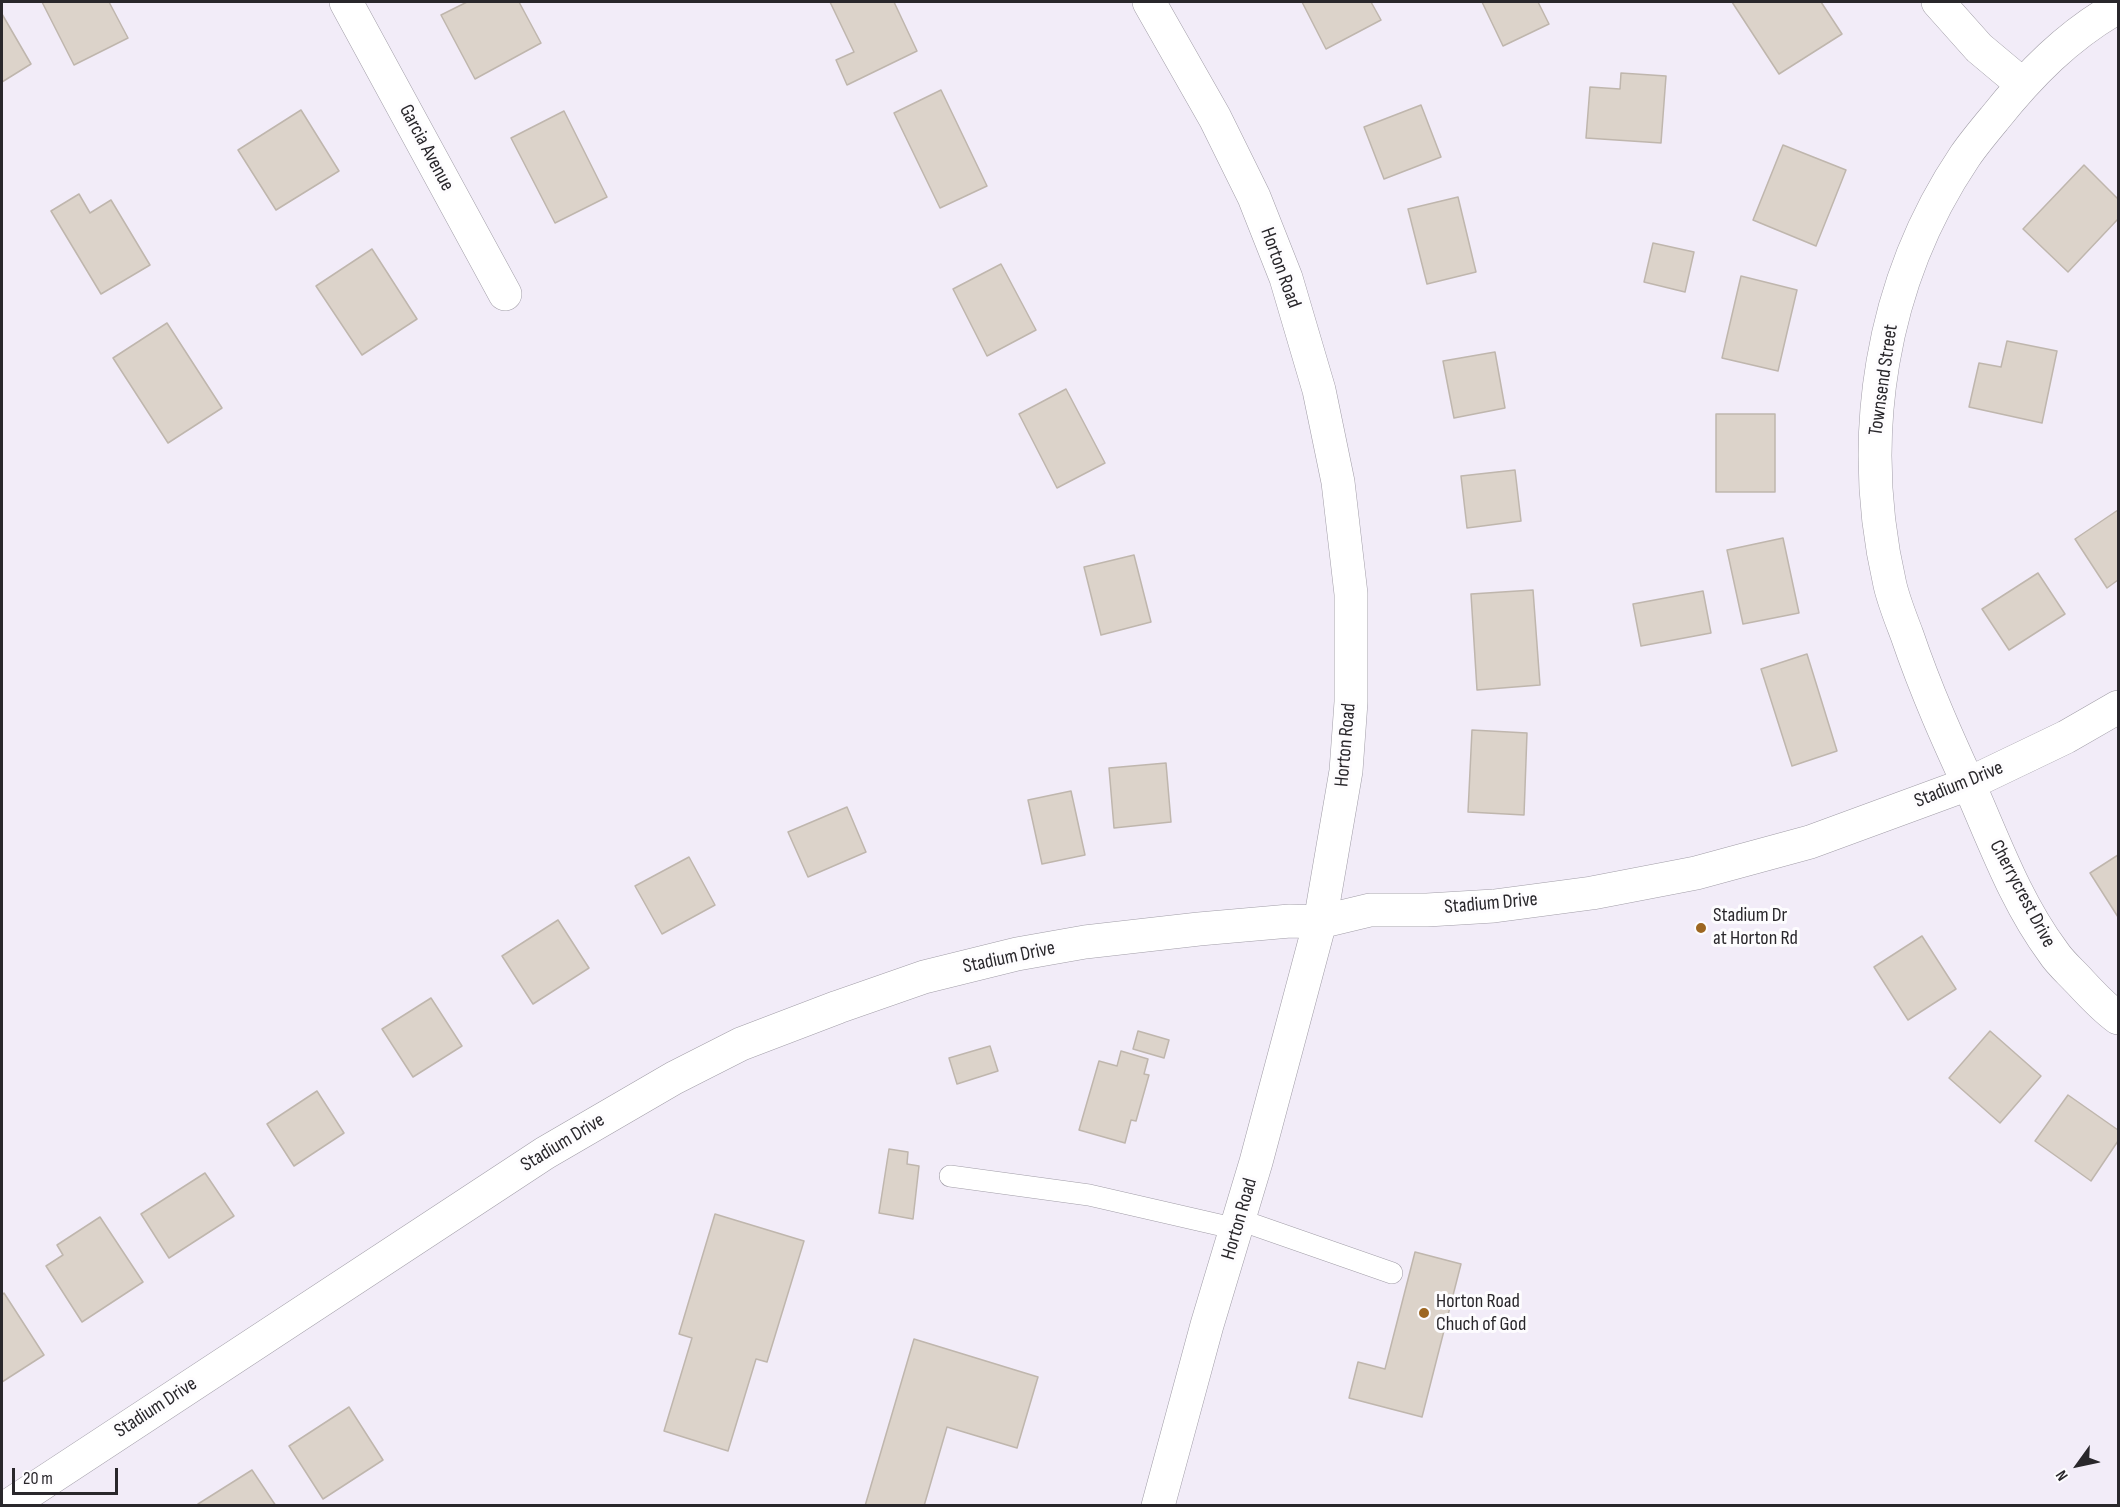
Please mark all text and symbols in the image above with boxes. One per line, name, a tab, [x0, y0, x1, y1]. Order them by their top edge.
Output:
street label: Garcia Avenue	[393, 101, 459, 195]
street label: Horton Road	[1254, 225, 1306, 311]
street label: Townsend Street	[1864, 323, 1904, 437]
street label: Horton Road	[1330, 702, 1362, 788]
street label: Stadium Drive	[1911, 756, 2007, 814]
street label: Cherrycrest Drive	[1984, 836, 2060, 952]
street label: Stadium Drive	[1443, 888, 1539, 920]
place label: Stadium Dr at Horton Rd	[1713, 904, 1798, 951]
marker: Stadium Dr at Horton Rd	[1694, 921, 1708, 935]
street label: Stadium Drive	[961, 937, 1057, 979]
street label: Stadium Drive	[517, 1109, 609, 1177]
street label: Horton Road	[1217, 1175, 1263, 1263]
place label: Horton Road Chuch of God	[1436, 1290, 1526, 1337]
marker: Horton Road Chuch of God	[1417, 1306, 1431, 1320]
street label: Stadium Drive	[110, 1372, 202, 1444]
north arrow	[2048, 1435, 2108, 1495]
scale bar	[15, 1456, 122, 1494]
text: N	[2052, 1466, 2073, 1484]
text: 20 m	[23, 1468, 53, 1489]

